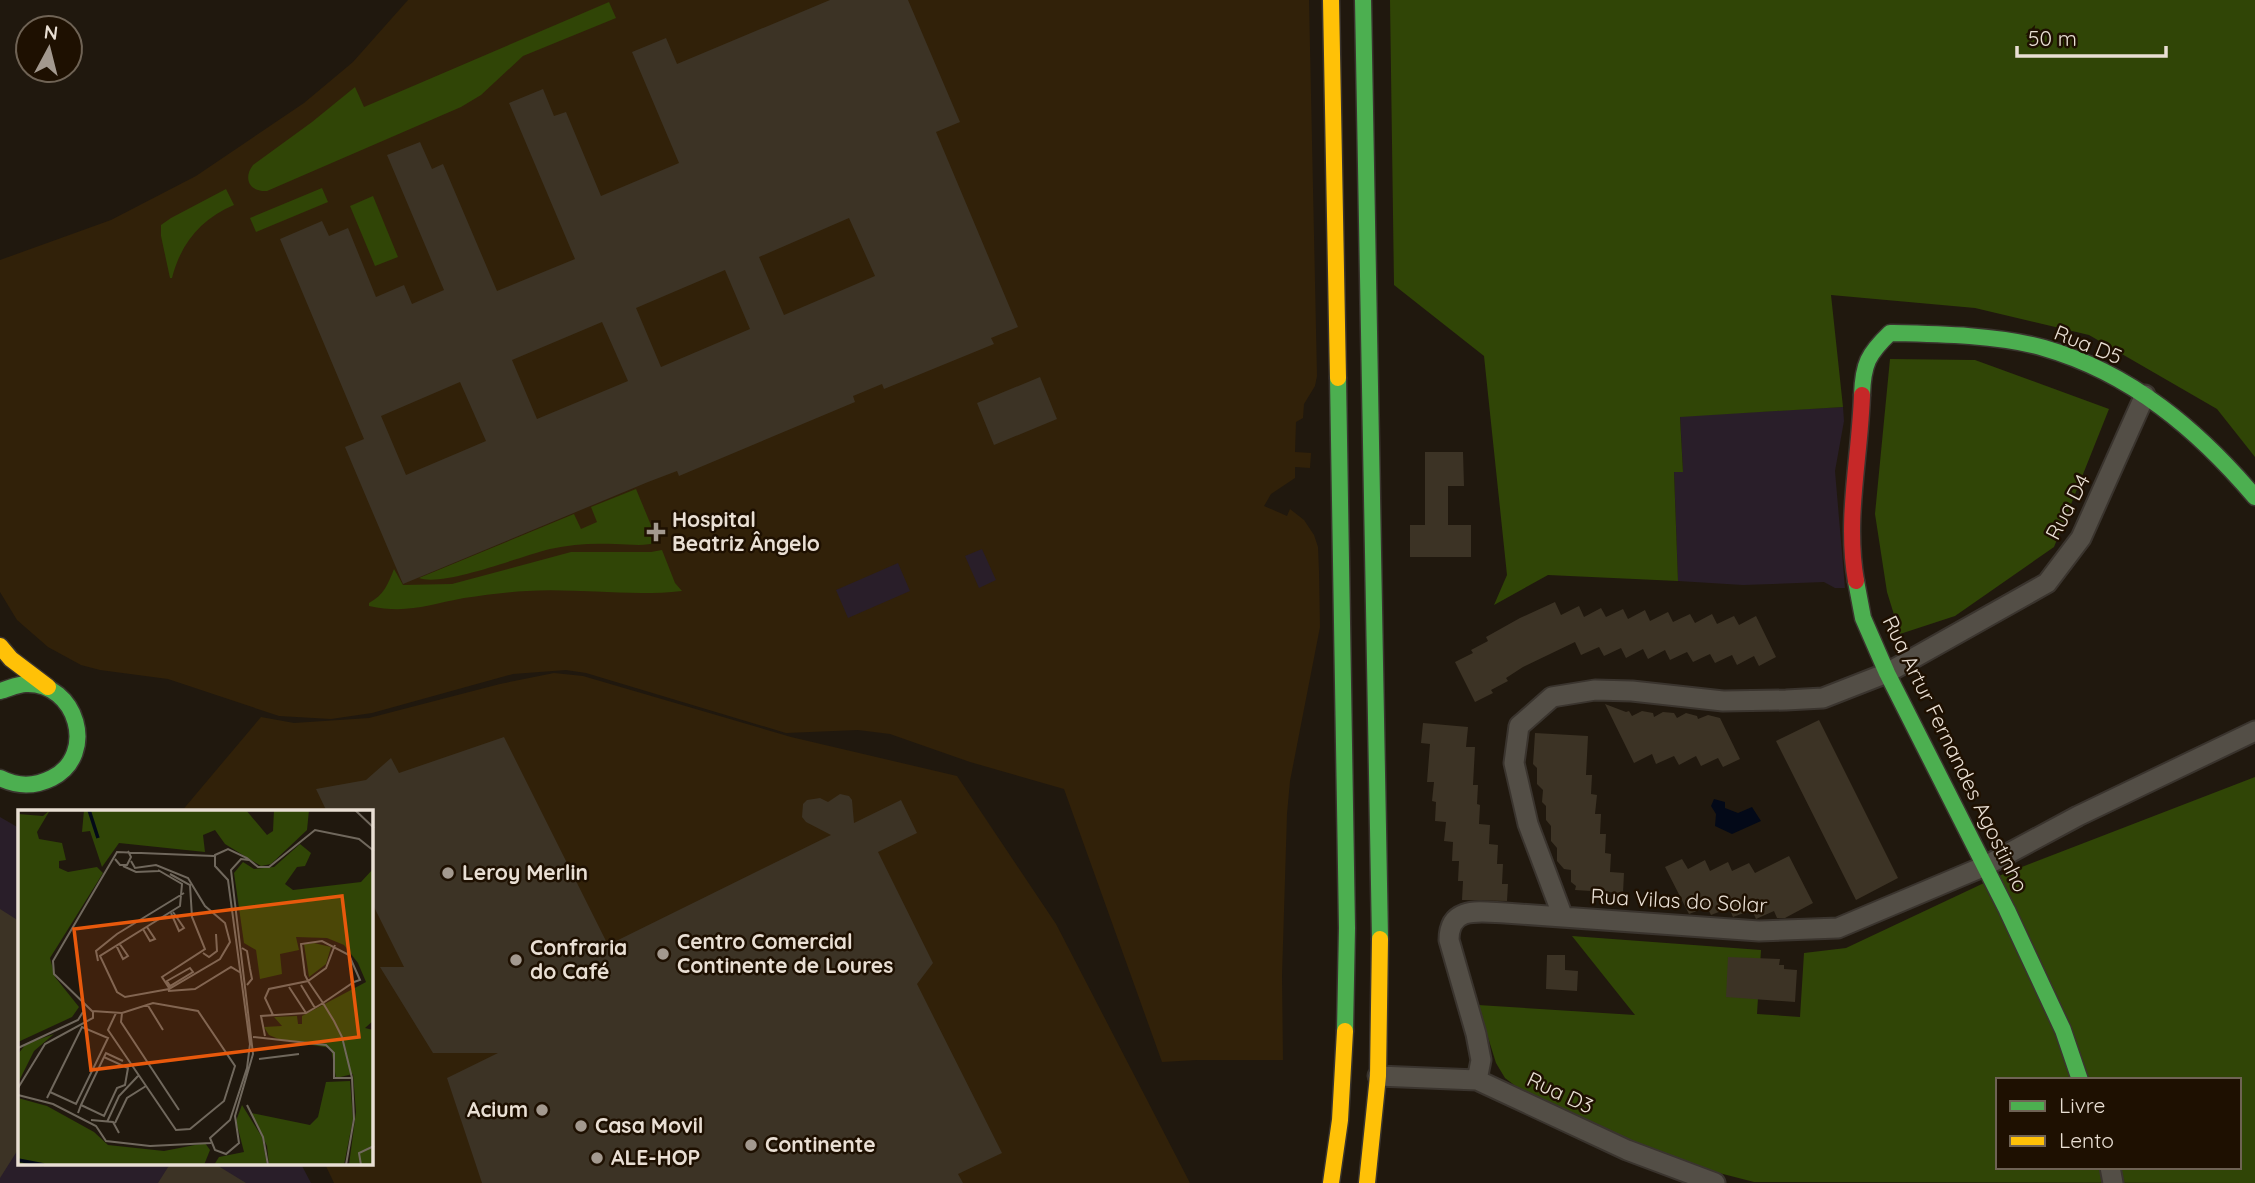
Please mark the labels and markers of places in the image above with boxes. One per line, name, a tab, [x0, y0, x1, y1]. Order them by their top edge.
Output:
place label: Hospital Beatriz Ângelo	[672, 506, 820, 556]
marker: Hospital Beatriz Ângelo	[646, 522, 666, 542]
place label: Leroy Merlin	[462, 859, 588, 885]
marker: Leroy Merlin	[440, 865, 456, 881]
place label: Centro Comercial Continente de Loures	[677, 928, 893, 978]
place label: Confraria do Café	[530, 934, 627, 984]
marker: Centro Comercial Continente de Loures	[655, 946, 671, 962]
marker: Confraria do Café	[508, 952, 524, 968]
place label: Acium	[467, 1096, 528, 1122]
marker: Acium	[534, 1102, 550, 1118]
place label: Casa Movil	[595, 1112, 703, 1138]
marker: Casa Movil	[573, 1118, 589, 1134]
place label: Continente	[765, 1131, 876, 1157]
marker: Continente	[743, 1137, 759, 1153]
place label: ALE-HOP	[611, 1144, 700, 1170]
marker: ALE-HOP	[589, 1150, 605, 1166]

